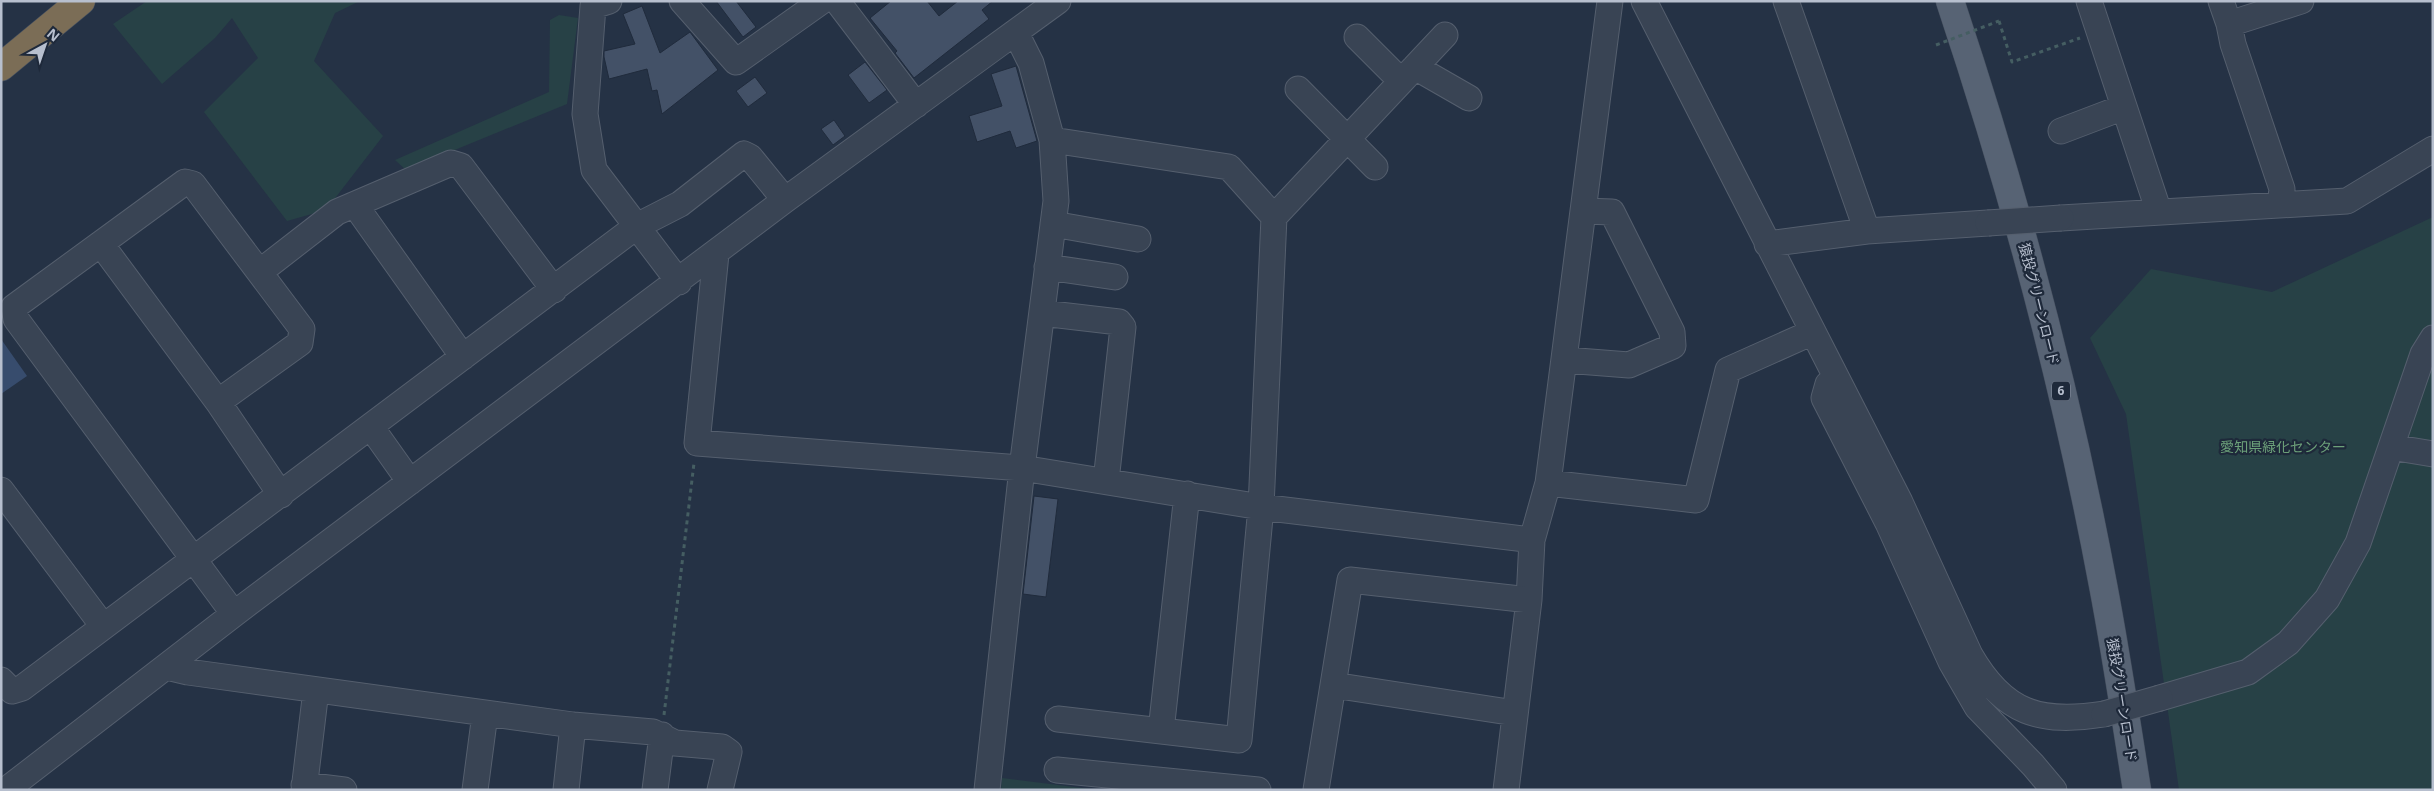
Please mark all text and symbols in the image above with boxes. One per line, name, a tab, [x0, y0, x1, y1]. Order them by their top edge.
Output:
north arrow	[20, 20, 70, 70]
text: N	[43, 24, 64, 46]
street label: 猿投グリーンロード	[2015, 241, 2064, 367]
road number: 6	[2052, 382, 2070, 401]
park label: 愛知県緑化センター	[2220, 437, 2346, 456]
street label: 猿投グリーンロード	[2103, 637, 2142, 763]

